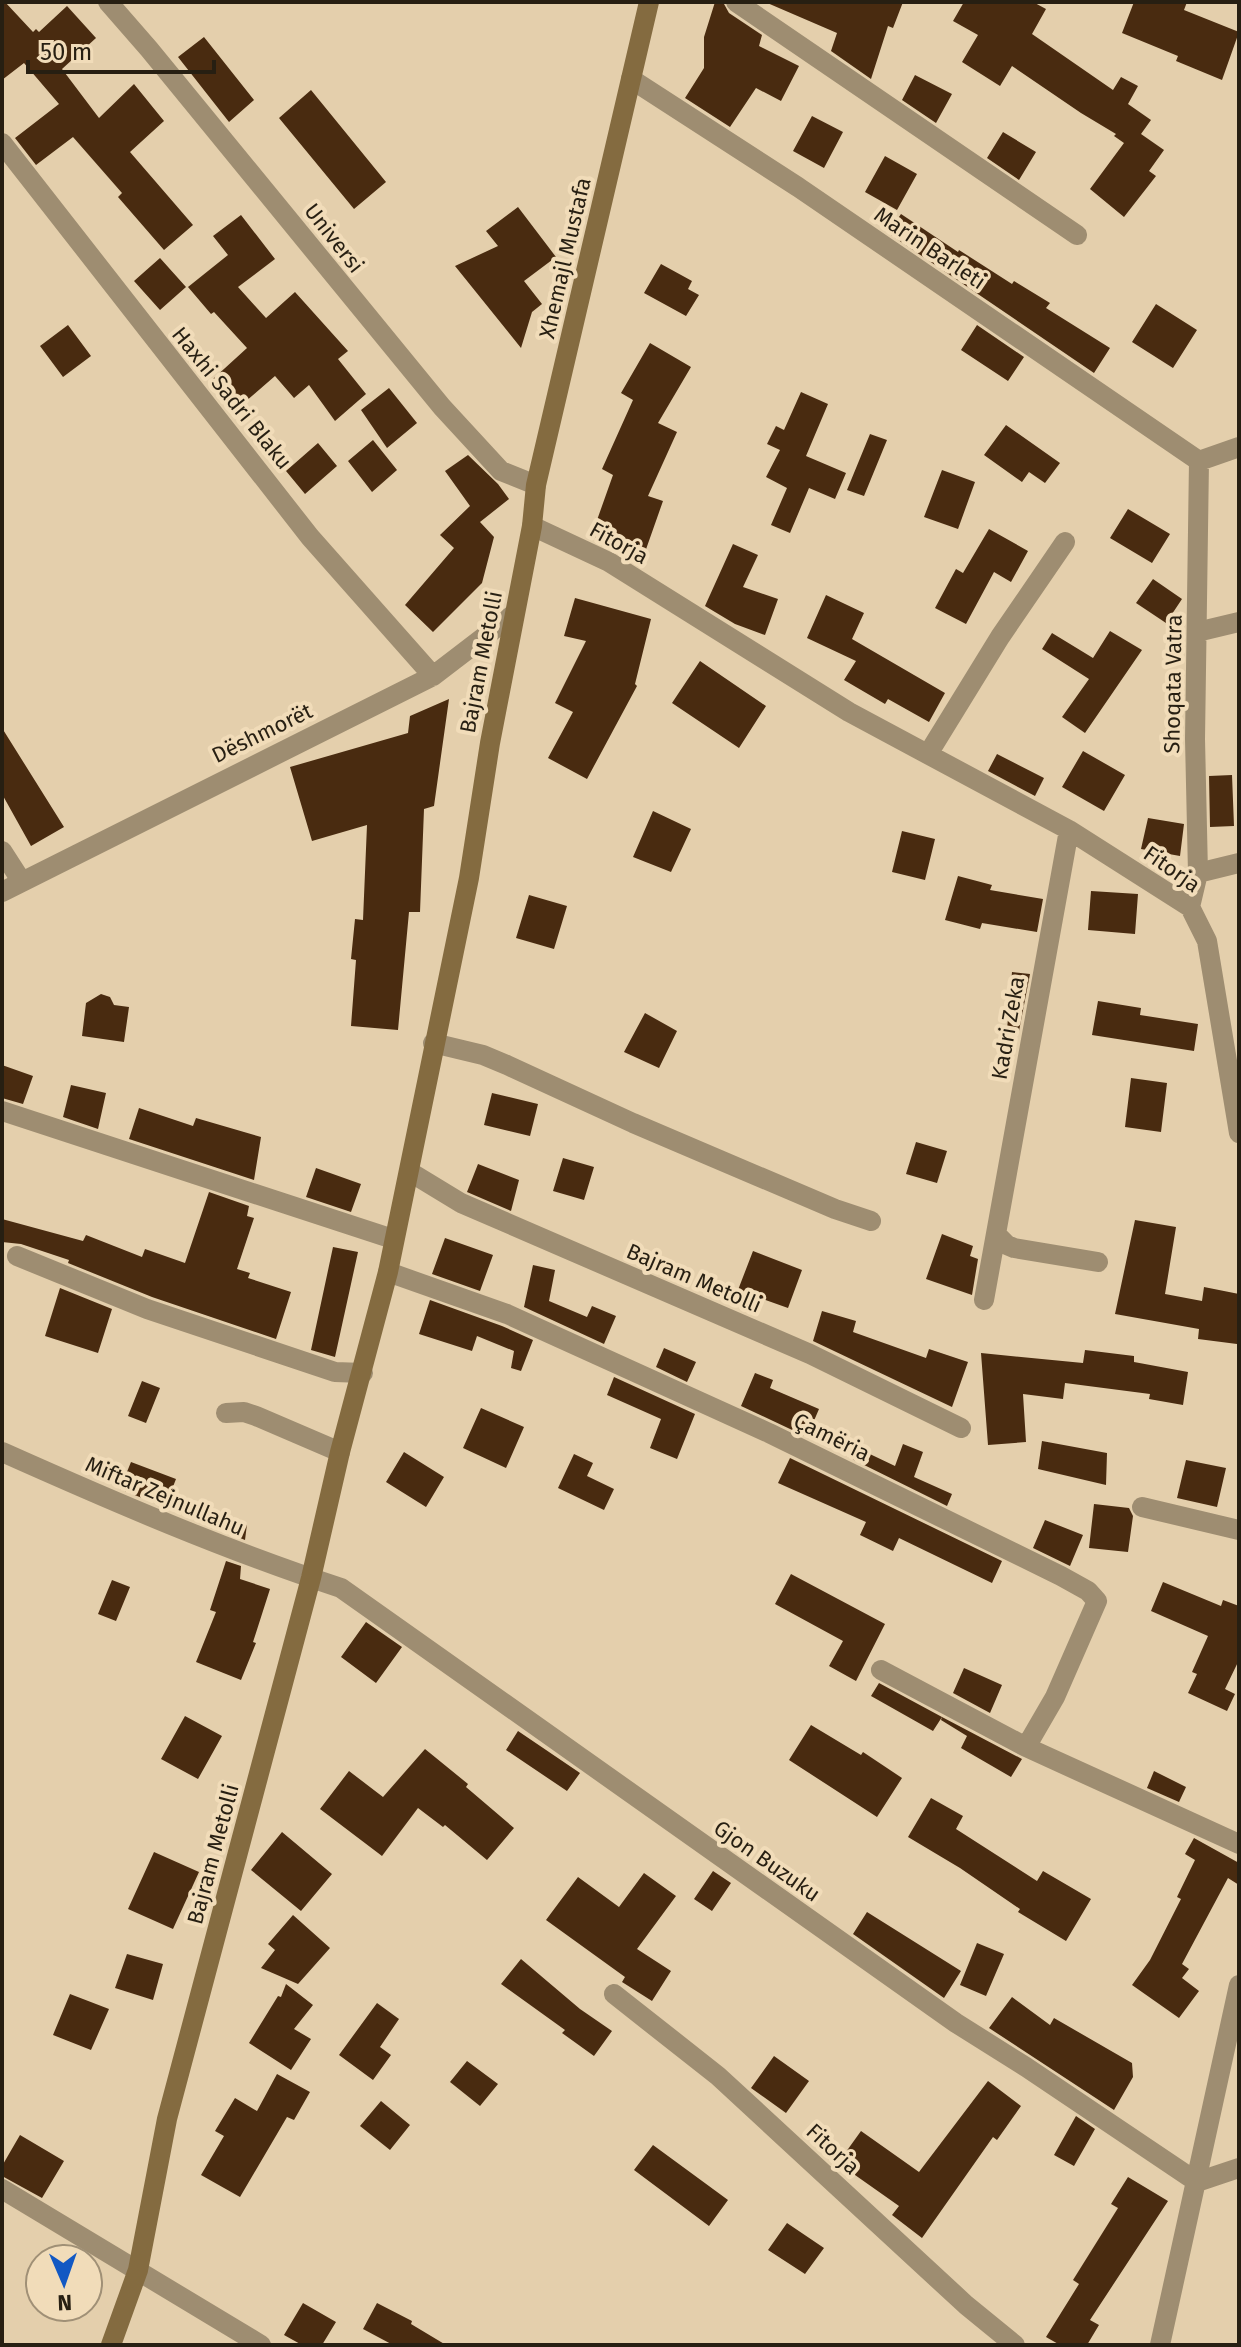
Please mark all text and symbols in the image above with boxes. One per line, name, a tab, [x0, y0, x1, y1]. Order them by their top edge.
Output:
scale bar	[28, 24, 214, 74]
text: 50 m	[40, 38, 92, 66]
street label: Xhemajl Mustafa	[533, 175, 597, 341]
street label: Universi	[298, 198, 370, 278]
street label: Marin Barleti	[869, 201, 991, 295]
street label: Haxhi Sadri Blaku	[166, 321, 298, 475]
street label: Fitorja	[585, 516, 653, 570]
street label: Bajram Metolli	[454, 589, 508, 735]
street label: Shoqata Vatra	[1158, 614, 1188, 754]
street label: Dëshmorët	[207, 697, 317, 769]
street label: Fitorja	[1138, 840, 1206, 898]
street label: Kadri Zeka	[986, 974, 1030, 1082]
street label: Bajram Metolli	[622, 1237, 766, 1319]
street label: Çamëria	[789, 1407, 875, 1468]
street label: Miftar Zejnullahu	[81, 1450, 249, 1542]
street label: Bajram Metolli	[181, 1781, 245, 1927]
street label: Gjon Buzuku	[709, 1814, 825, 1908]
street label: Fitorja	[801, 2118, 865, 2180]
north arrow	[24, 2243, 104, 2323]
text: N	[57, 2289, 72, 2316]

